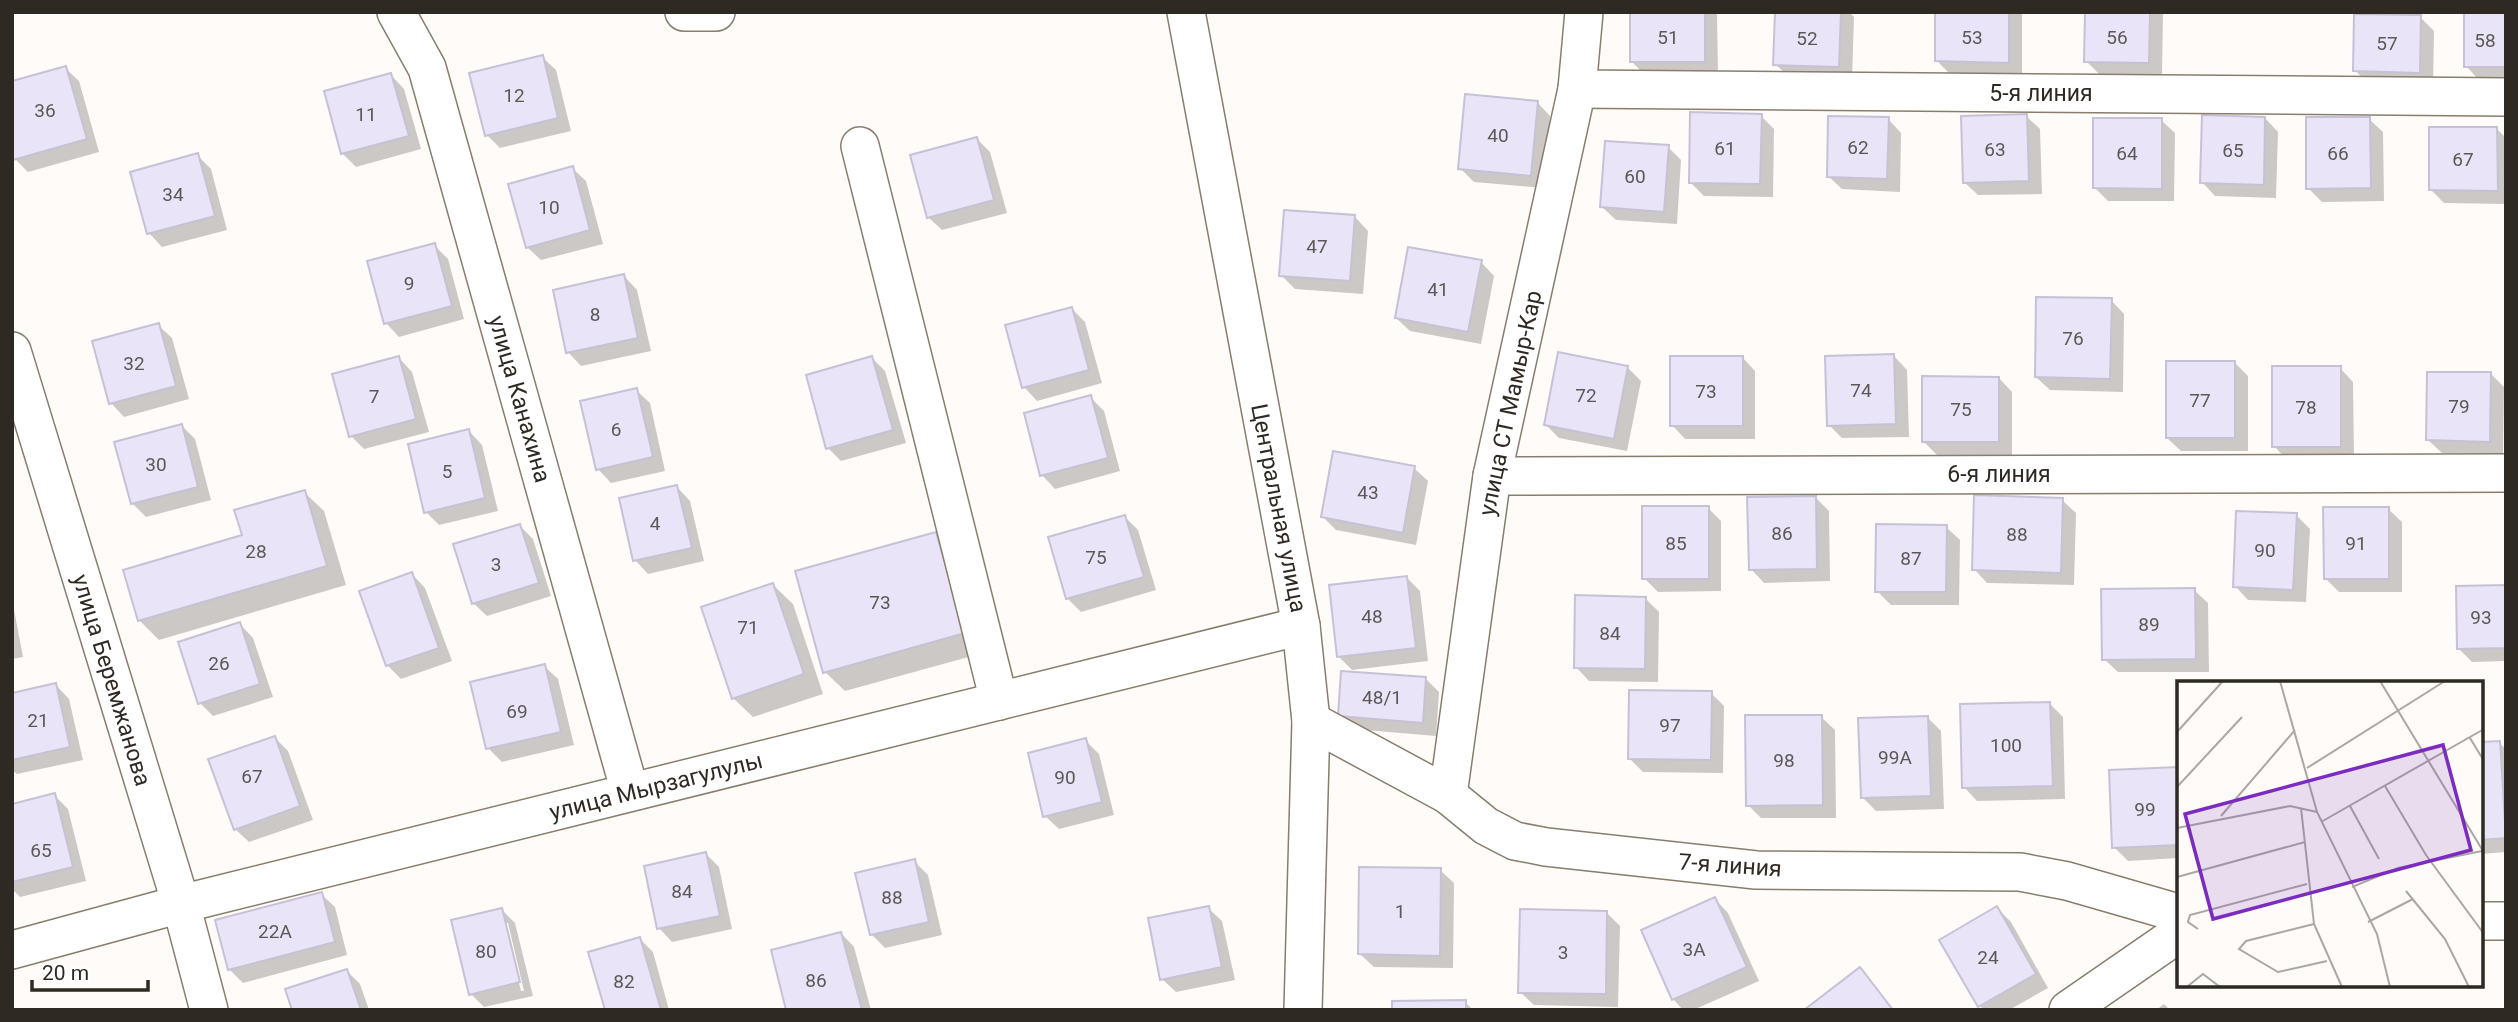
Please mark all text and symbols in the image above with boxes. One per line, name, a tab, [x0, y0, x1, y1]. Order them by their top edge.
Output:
house number: 51	[1657, 26, 1679, 49]
house number: 53	[1961, 26, 1983, 49]
house number: 56	[2106, 26, 2128, 49]
house number: 52	[1796, 27, 1818, 50]
house number: 58	[2474, 29, 2496, 52]
house number: 57	[2376, 32, 2398, 55]
street label: 5-я линия	[1989, 80, 2093, 107]
house number: 12	[503, 84, 525, 107]
house number: 36	[34, 99, 56, 122]
house number: 11	[355, 103, 377, 126]
house number: 40	[1487, 124, 1509, 147]
house number: 62	[1847, 136, 1869, 159]
house number: 61	[1714, 137, 1736, 160]
house number: 63	[1984, 138, 2006, 161]
house number: 65	[2222, 139, 2244, 162]
house number: 64	[2116, 142, 2138, 165]
house number: 66	[2327, 142, 2349, 165]
house number: 67	[2452, 148, 2474, 171]
house number: 60	[1624, 165, 1646, 188]
house number: 34	[162, 183, 184, 206]
house number: 10	[538, 196, 560, 219]
house number: 47	[1306, 235, 1328, 258]
house number: 9	[404, 272, 414, 295]
house number: 41	[1427, 278, 1449, 301]
street label: улица СТ Мамыр-Кар	[1473, 288, 1548, 518]
house number: 8	[590, 303, 600, 326]
street label: улица Канахина	[483, 313, 556, 486]
house number: 76	[2062, 327, 2084, 350]
house number: 32	[123, 352, 145, 375]
house number: 74	[1850, 379, 1872, 402]
house number: 73	[1695, 380, 1717, 403]
house number: 72	[1575, 384, 1597, 407]
house number: 7	[369, 385, 379, 408]
house number: 77	[2189, 389, 2211, 412]
house number: 79	[2448, 395, 2470, 418]
house number: 78	[2295, 396, 2317, 419]
house number: 75	[1950, 398, 1972, 421]
street label: Центральная улица	[1245, 402, 1312, 615]
house number: 6	[611, 418, 621, 441]
house number: 30	[145, 453, 167, 476]
house number: 5	[442, 460, 452, 483]
street label: 6-я линия	[1947, 461, 2051, 488]
house number: 43	[1357, 481, 1379, 504]
house number: 4	[650, 512, 661, 535]
house number: 86	[1771, 522, 1793, 545]
house number: 88	[2006, 523, 2028, 546]
house number: 85	[1665, 532, 1687, 555]
house number: 91	[2345, 532, 2367, 555]
house number: 90	[2254, 539, 2276, 562]
house number: 28	[245, 540, 267, 563]
house number: 75	[1085, 546, 1107, 569]
house number: 87	[1900, 547, 1922, 570]
house number: 3	[491, 553, 501, 576]
street label: улица Беремжанова	[66, 571, 157, 789]
house number: 73	[869, 591, 891, 614]
house number: 48	[1361, 605, 1383, 628]
house number: 93	[2470, 606, 2492, 629]
house number: 89	[2138, 613, 2160, 636]
house number: 71	[737, 616, 759, 639]
house number: 84	[1599, 622, 1621, 645]
house number: 26	[208, 652, 230, 675]
inset map	[2177, 681, 2483, 987]
house number: 48/1	[1362, 686, 1402, 709]
house number: 69	[506, 700, 528, 723]
house number: 21	[27, 709, 49, 732]
house number: 97	[1659, 714, 1681, 737]
house number: 100	[1990, 734, 2022, 757]
house number: 99А	[1878, 746, 1912, 769]
street label: улица Мырзагулулы	[547, 747, 766, 826]
house number: 98	[1773, 749, 1795, 772]
house number: 67	[241, 765, 263, 788]
house number: 90	[1054, 766, 1076, 789]
house number: 99	[2134, 798, 2156, 821]
house number: 65	[30, 839, 52, 862]
street label: 7-я линия	[1677, 848, 1782, 883]
house number: 84	[671, 880, 693, 903]
house number: 88	[881, 886, 903, 909]
house number: 1	[1395, 900, 1405, 923]
house number: 22А	[258, 920, 292, 943]
house number: 3А	[1682, 938, 1706, 961]
house number: 80	[475, 940, 497, 963]
house number: 3	[1558, 941, 1568, 964]
house number: 24	[1977, 946, 1999, 969]
scale bar	[32, 948, 147, 992]
text: 20 m	[42, 961, 89, 985]
house number: 86	[805, 969, 827, 992]
house number: 82	[613, 970, 635, 993]

